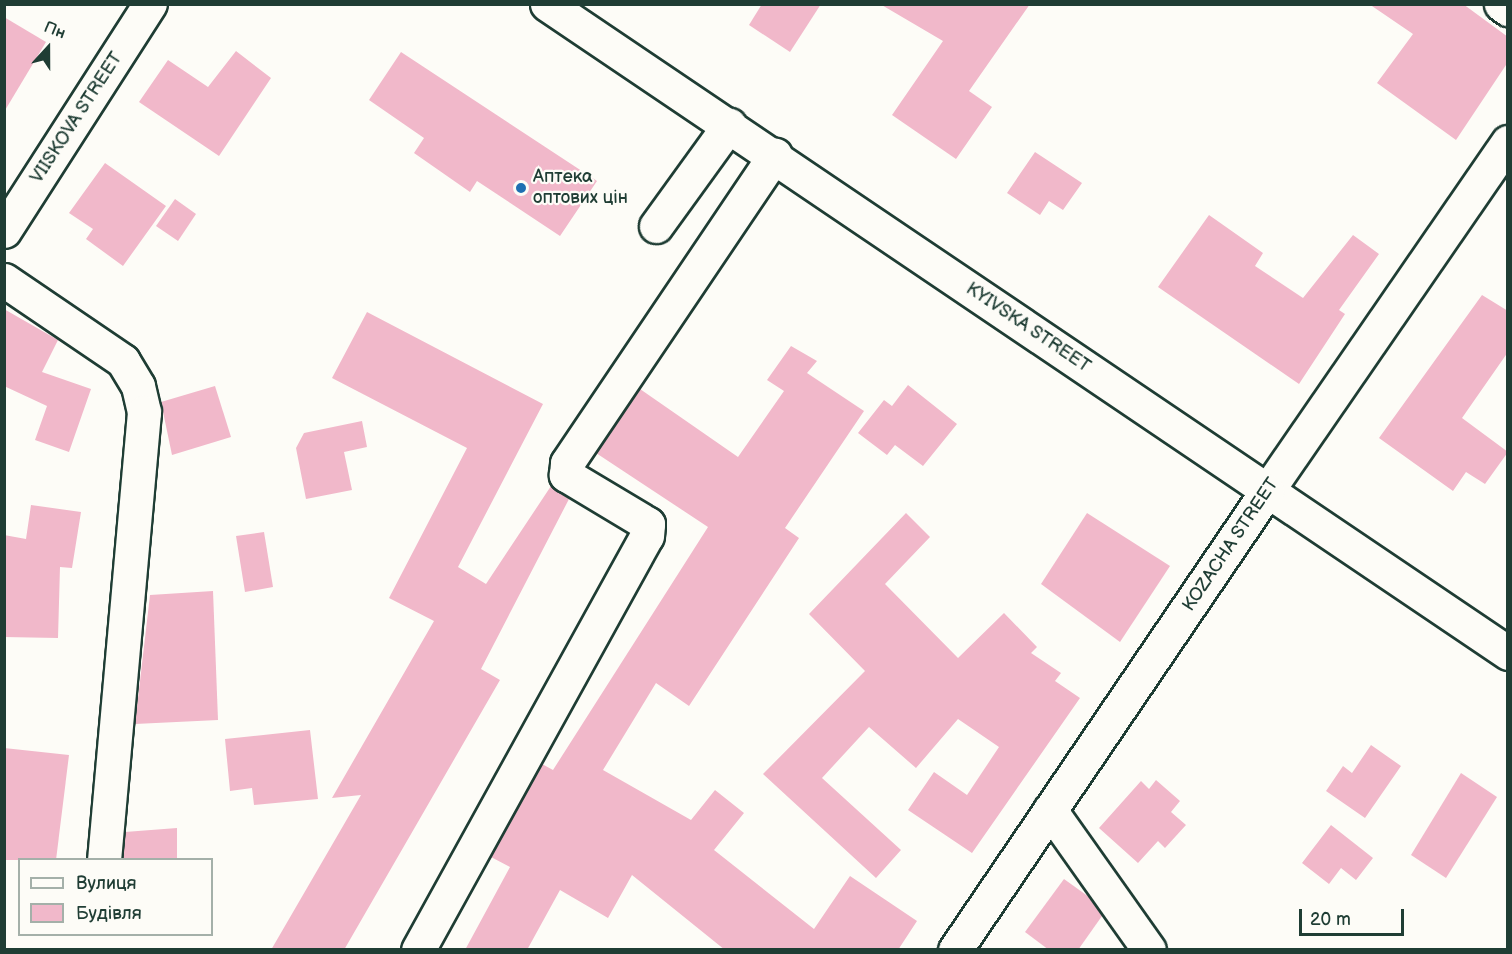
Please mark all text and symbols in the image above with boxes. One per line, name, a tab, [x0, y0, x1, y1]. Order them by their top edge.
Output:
north arrow	[18, 18, 78, 78]
text: Пн	[41, 18, 68, 43]
street label: VIISKOVA STREET	[27, 48, 127, 188]
place label: Аптека оптових цін	[533, 167, 628, 210]
marker: Аптека оптових цін	[514, 181, 528, 195]
street label: KYIVSKA STREET	[961, 278, 1095, 378]
street label: KOZACHA STREET	[1178, 474, 1284, 616]
legend	[18, 858, 213, 936]
text: Вулиця	[76, 873, 137, 894]
scale bar	[1302, 897, 1407, 935]
text: Будівля	[76, 903, 142, 924]
text: 20 m	[1310, 909, 1351, 930]

